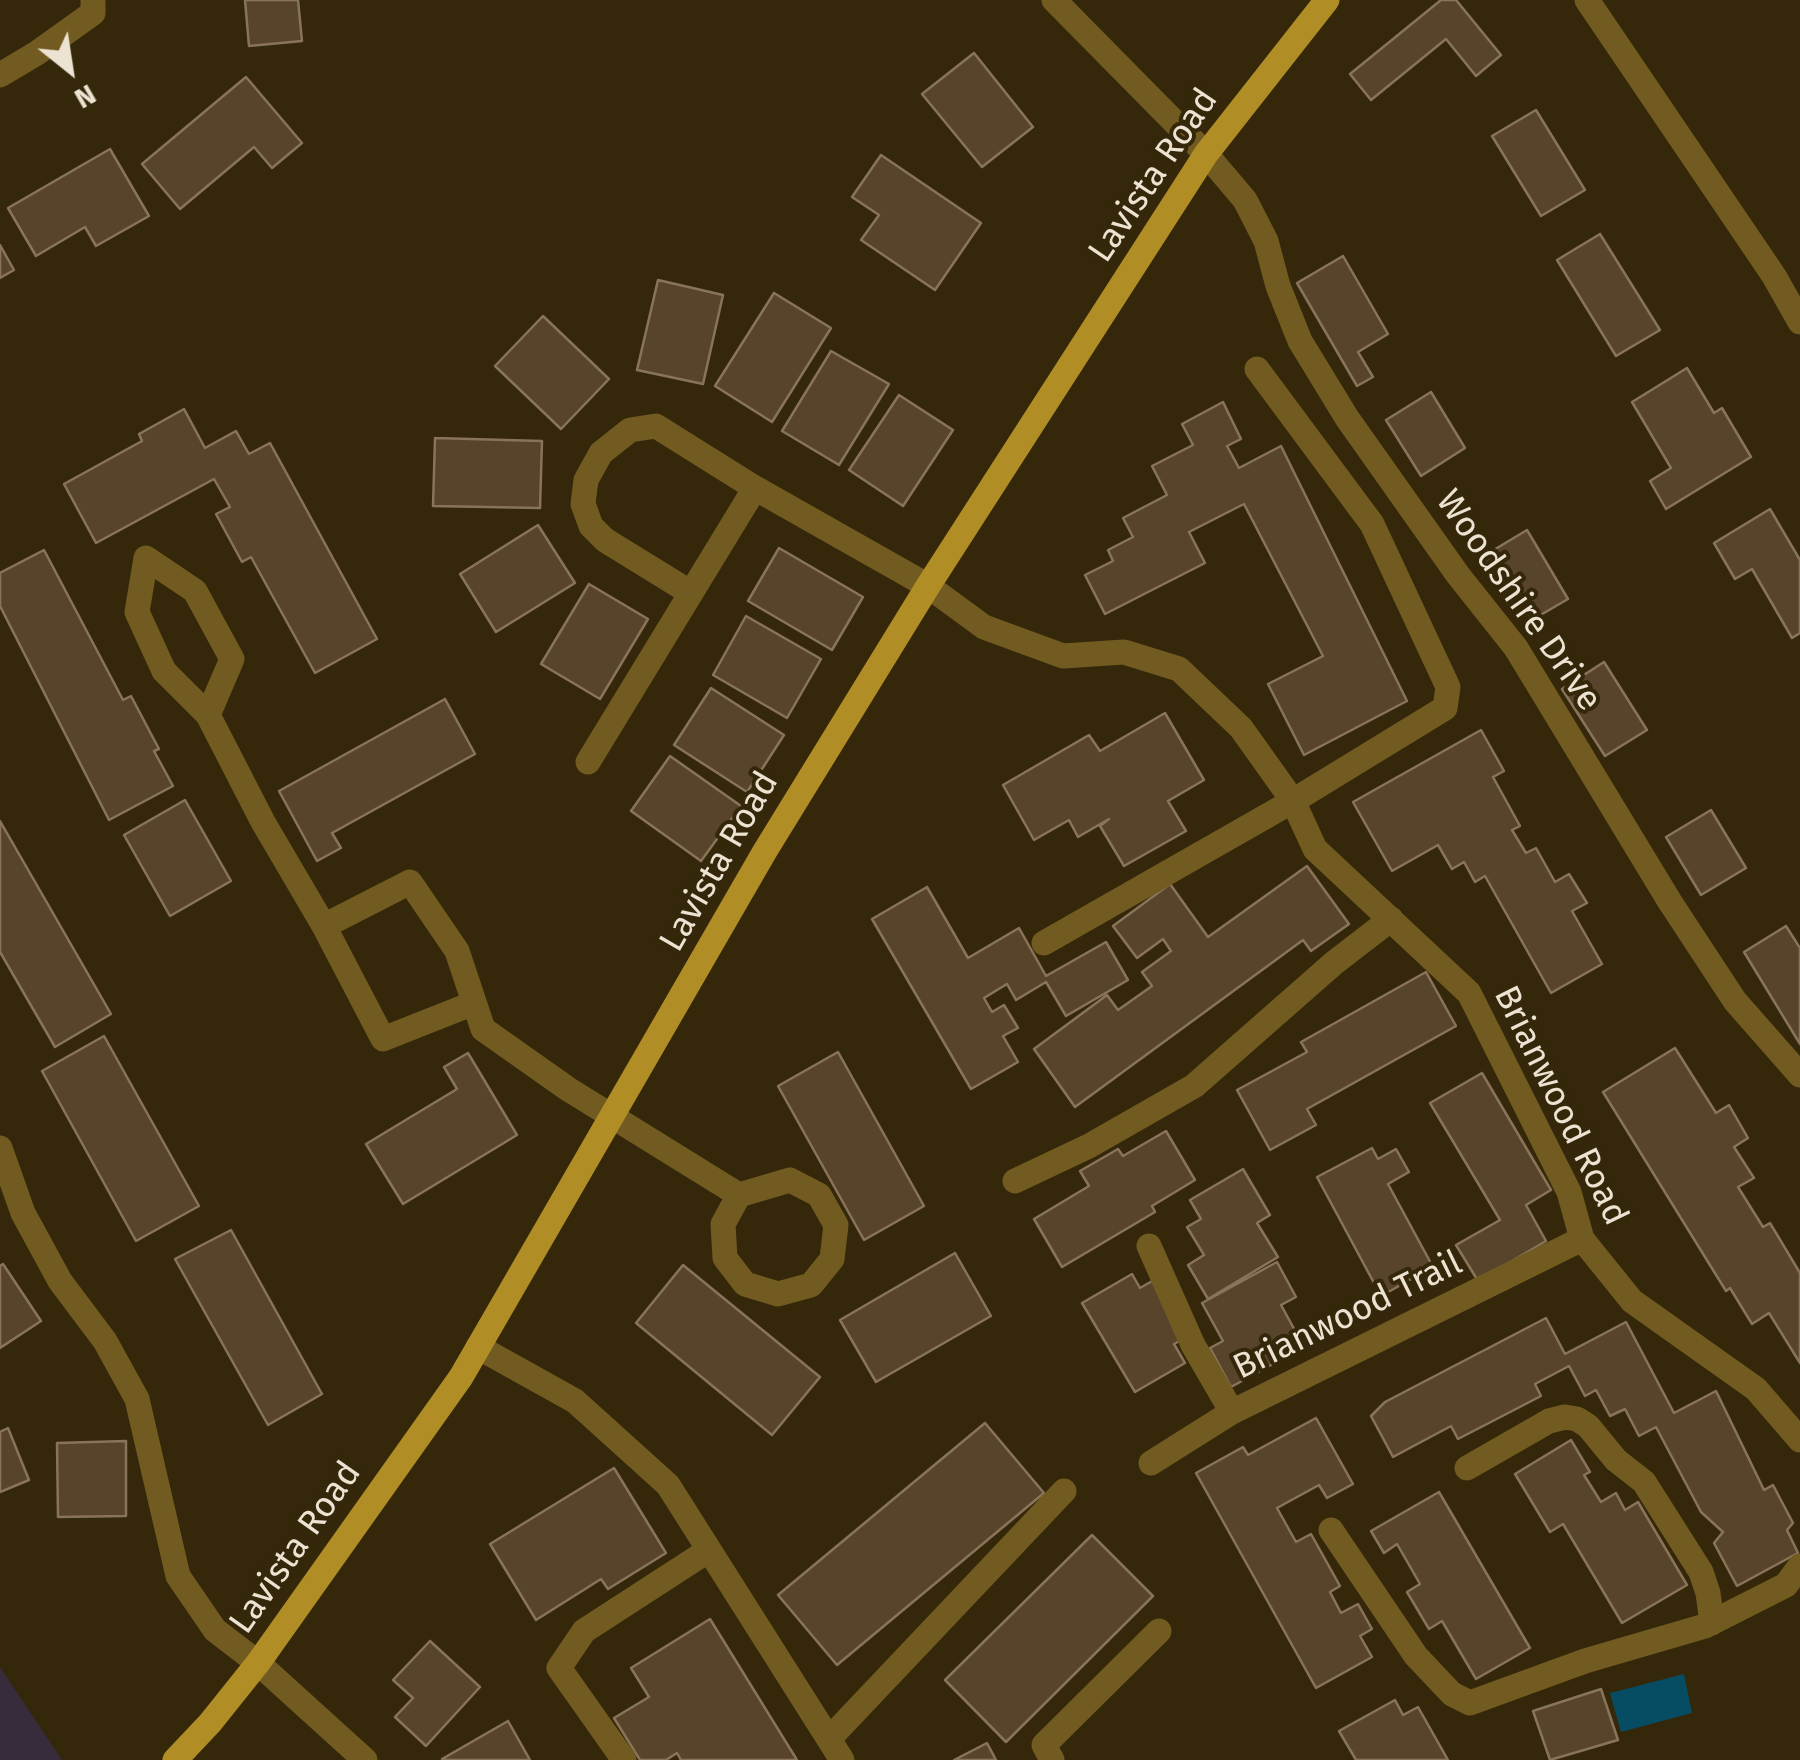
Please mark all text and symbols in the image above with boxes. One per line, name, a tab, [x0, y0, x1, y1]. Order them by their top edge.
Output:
north arrow	[20, 20, 120, 120]
text: N	[69, 77, 102, 115]
street label: Lavista Road	[1081, 81, 1227, 271]
street label: Woodshire Drive	[1426, 482, 1610, 720]
street label: Lavista Road	[652, 765, 788, 959]
street label: Brianwood Road	[1484, 979, 1636, 1233]
street label: Brianwood Trail	[1227, 1243, 1469, 1389]
street label: Lavista Road	[221, 1454, 371, 1642]

